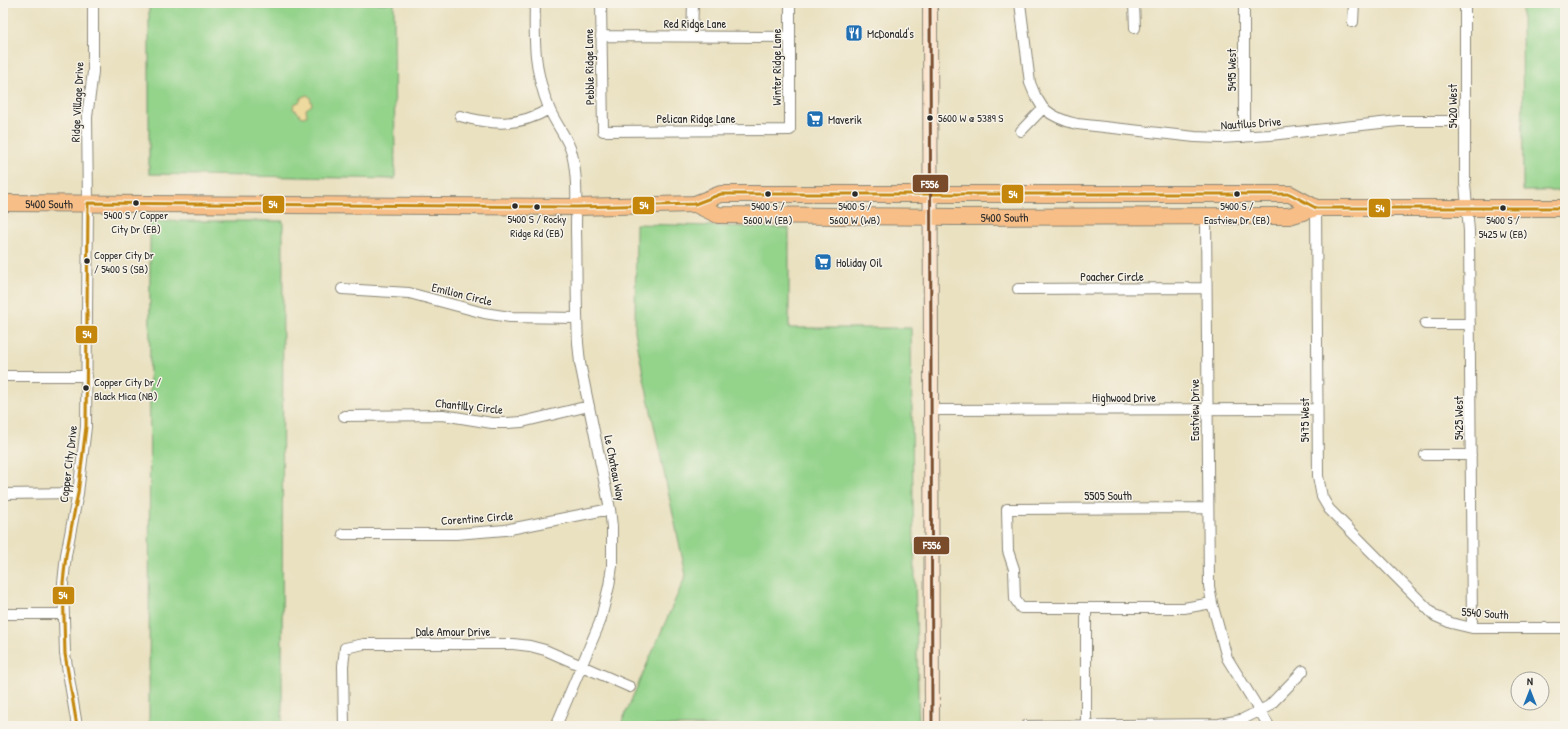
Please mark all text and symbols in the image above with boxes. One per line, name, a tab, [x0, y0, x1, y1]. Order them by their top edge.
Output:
street label: Red Ridge Lane	[664, 15, 727, 32]
restaurant icon: McDonald's	[844, 23, 864, 43]
place label: McDonald's	[867, 25, 914, 42]
street label: Winter Ridge Lane	[768, 28, 785, 105]
street label: Pebble Ridge Lane	[580, 29, 598, 105]
street label: 5495 West	[1223, 48, 1240, 91]
street label: Ridge Village Drive	[66, 61, 88, 143]
street label: 5420 West	[1444, 83, 1461, 128]
supermarket icon: Maverik	[805, 109, 825, 129]
street label: Pelican Ridge Lane	[656, 110, 736, 127]
place label: Maverik	[828, 111, 862, 128]
place label: 5600 W @ 5389 S	[938, 111, 1003, 125]
street label: Nautilus Drive	[1220, 112, 1282, 134]
marker: 5600 W @ 5389 S	[925, 113, 935, 123]
line badge: F556	[912, 174, 949, 193]
text: F556	[920, 177, 940, 191]
line badge: 54	[1001, 184, 1024, 204]
text: 54	[1009, 187, 1017, 201]
marker: 5400 S / 5600 W (EB)	[763, 189, 773, 199]
marker: 5400 S / 5600 W (WB)	[850, 189, 860, 199]
marker: 5400 S / Eastview Dr (EB)	[1232, 189, 1242, 199]
street label: 5400 South	[25, 195, 73, 212]
line badge: 54	[262, 195, 285, 214]
line badge: 54	[632, 196, 655, 215]
text: 54	[269, 197, 277, 211]
marker: 5400 S / Copper City Dr (EB)	[131, 198, 141, 208]
text: 54	[640, 198, 648, 212]
line badge: 54	[1368, 198, 1391, 218]
place label: 5400 S / 5600 W (EB)	[744, 199, 792, 227]
place label: 5400 S / 5600 W (WB)	[830, 199, 880, 227]
place label: 5400 S / Eastview Dr (EB)	[1204, 199, 1270, 227]
unlabelled marker	[510, 201, 520, 211]
text: 54	[1376, 201, 1384, 215]
marker: 5400 S / Rocky Ridge Rd (EB)	[532, 202, 542, 212]
marker: 5400 S / 5425 W (EB)	[1498, 203, 1508, 213]
place label: 5400 S / Copper City Dr (EB)	[104, 208, 169, 236]
street label: 5400 South	[981, 208, 1028, 225]
place label: 5400 S / Rocky Ridge Rd (EB)	[508, 212, 567, 240]
place label: 5400 S / 5425 W (EB)	[1479, 213, 1527, 241]
place label: Copper City Dr / 5400 S (SB)	[94, 248, 155, 276]
supermarket icon: Holiday Oil	[813, 252, 833, 272]
place label: Holiday Oil	[836, 254, 883, 271]
marker: Copper City Dr / 5400 S (SB)	[82, 256, 92, 266]
street label: Poacher Circle	[1080, 268, 1144, 285]
street label: Emilion Circle	[430, 278, 494, 310]
line badge: 54	[75, 325, 98, 344]
text: 54	[83, 327, 91, 341]
place label: Copper City Dr / Black Mica (NB)	[94, 375, 161, 403]
street label: Eastview Drive	[1186, 379, 1203, 441]
marker: Copper City Dr / Black Mica (NB)	[81, 383, 91, 393]
street label: Highwood Drive	[1092, 389, 1156, 406]
street label: Chantilly Circle	[434, 394, 504, 418]
street label: 5425 West	[1450, 395, 1467, 440]
street label: 5475 West	[1296, 397, 1313, 442]
street label: Copper City Drive	[55, 424, 81, 504]
street label: Le Chateau Way	[600, 434, 630, 502]
street label: 5505 South	[1084, 487, 1132, 504]
street label: Corentine Circle	[440, 507, 514, 529]
line badge: F556	[913, 536, 950, 555]
text: F556	[922, 538, 942, 552]
line badge: 54	[52, 586, 75, 605]
text: 54	[59, 588, 67, 602]
street label: 5540 South	[1461, 603, 1509, 623]
street label: Dale Amour Drive	[416, 623, 491, 640]
north arrow	[1510, 671, 1550, 711]
text: N	[1527, 674, 1533, 688]

